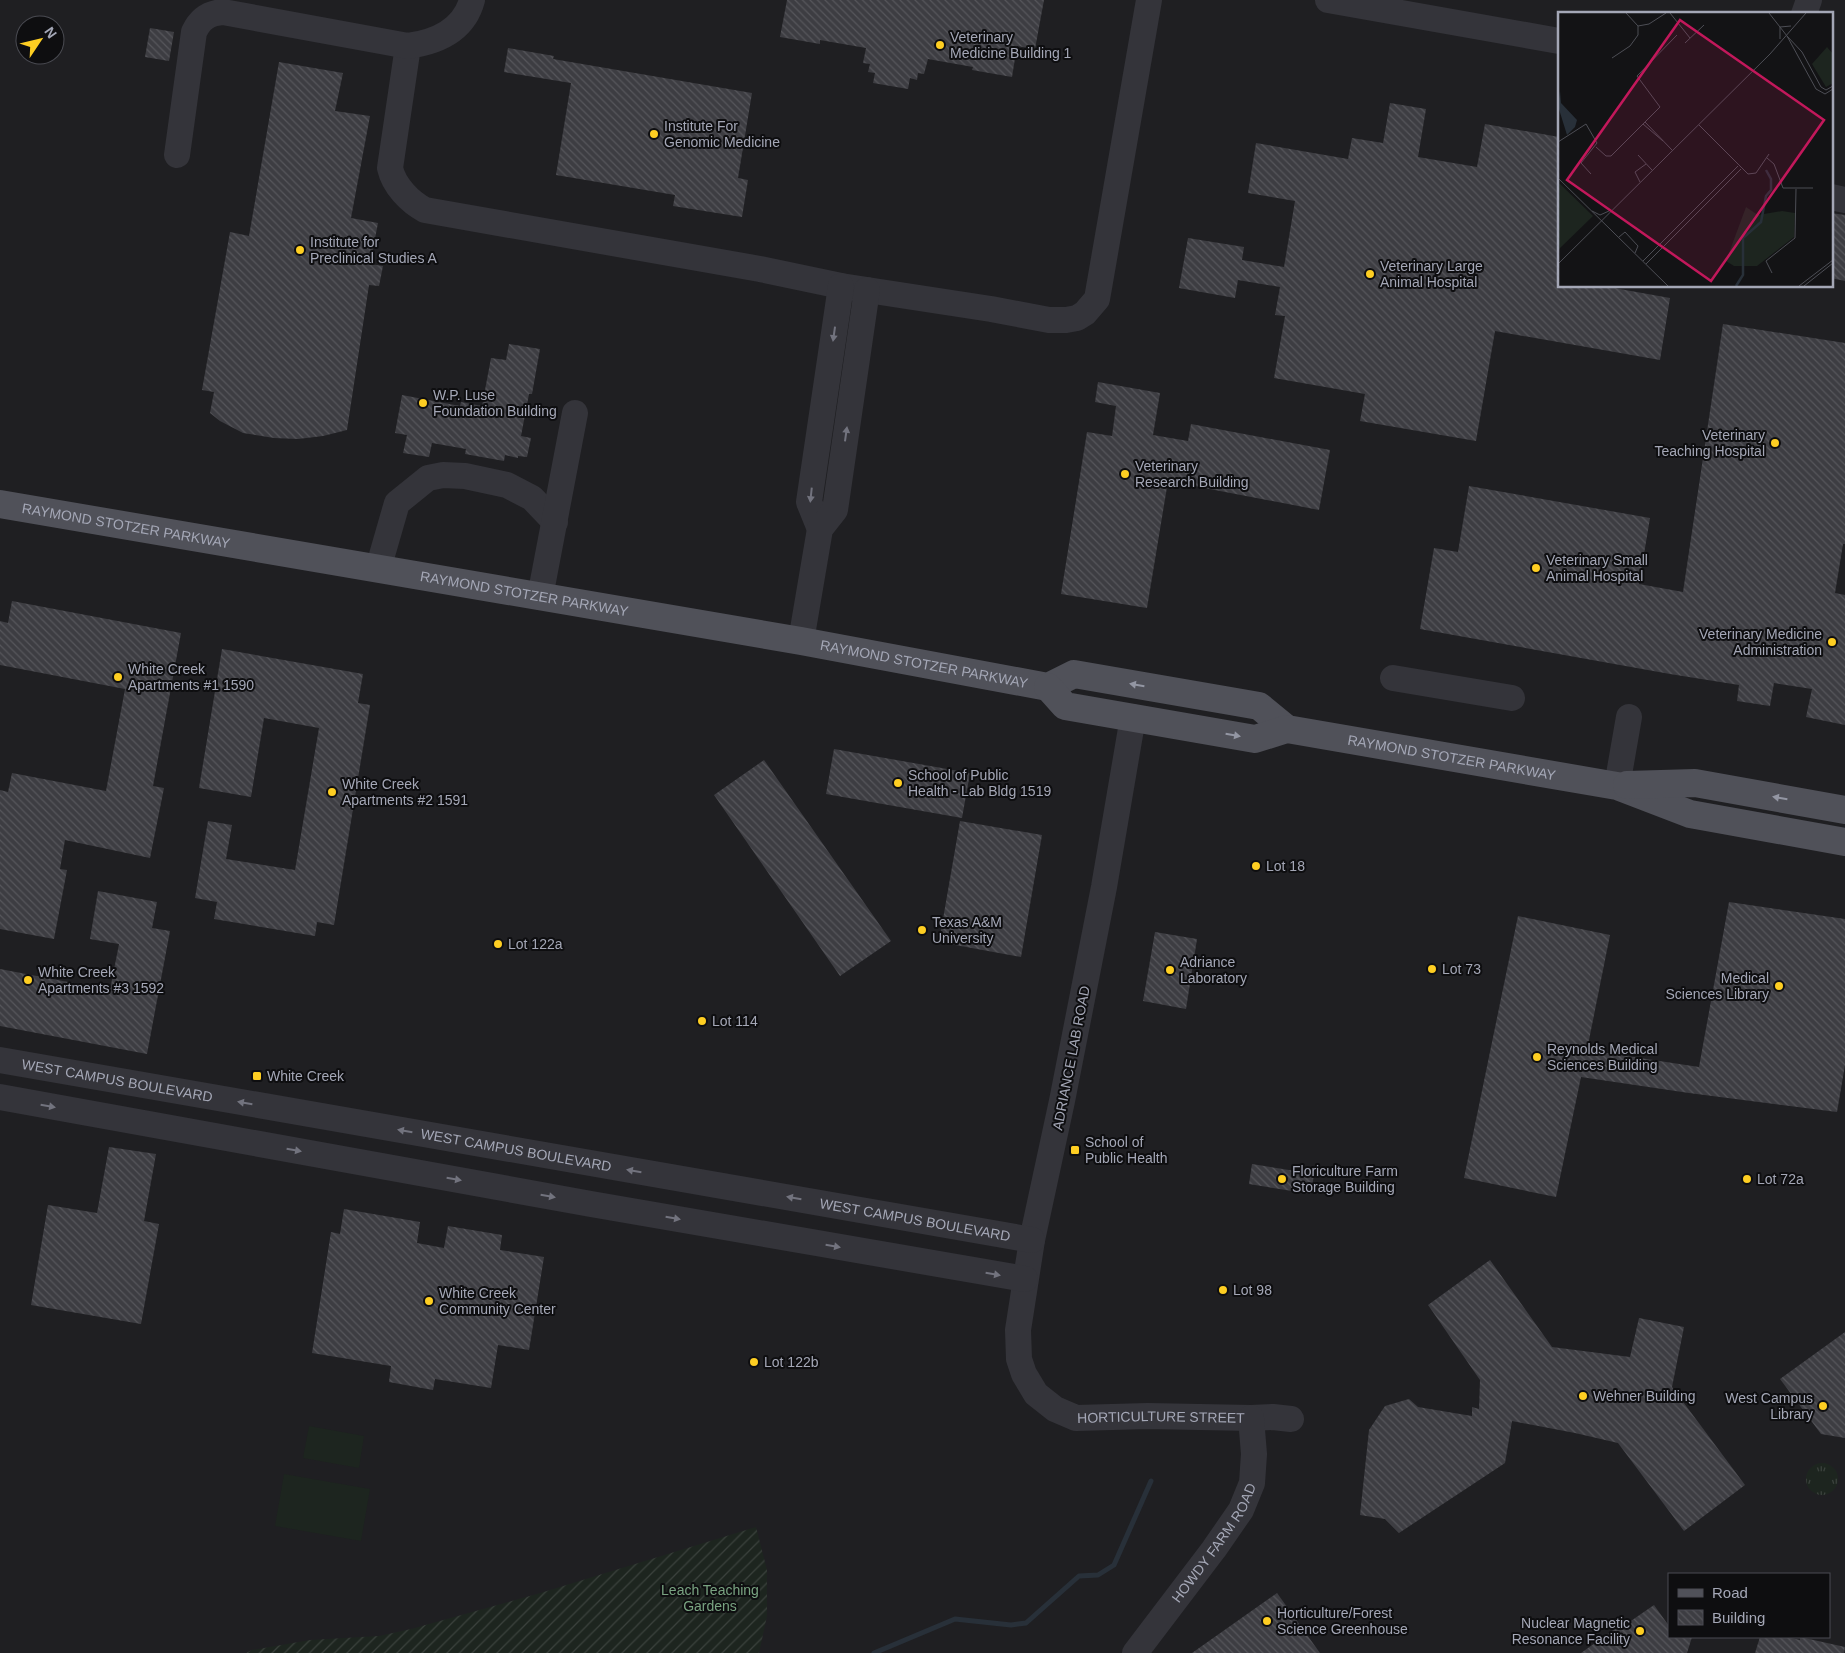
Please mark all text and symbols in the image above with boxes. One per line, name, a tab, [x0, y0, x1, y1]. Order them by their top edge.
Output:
inset map	[1558, 12, 1832, 288]
north arrow	[15, 15, 65, 65]
text: N	[41, 24, 60, 41]
place label: Veterinary Medicine Building 1	[950, 29, 1072, 61]
marker: Veterinary Medicine Building 1	[934, 39, 946, 51]
place label: Institute For Genomic Medicine	[664, 118, 780, 150]
marker: Institute For Genomic Medicine	[648, 128, 660, 140]
place label: Institute for Preclinical Studies A	[310, 234, 438, 266]
marker: Institute for Preclinical Studies A	[294, 244, 306, 256]
place label: Veterinary Large Animal Hospital	[1380, 258, 1483, 290]
marker: Veterinary Large Animal Hospital	[1364, 268, 1376, 280]
one-way arrow	[830, 326, 838, 342]
place label: W.P. Luse Foundation Building	[433, 387, 557, 419]
marker: W.P. Luse Foundation Building	[417, 397, 429, 409]
one-way arrow	[842, 425, 850, 441]
place label: Veterinary Teaching Hospital	[1654, 427, 1765, 459]
marker: Veterinary Teaching Hospital	[1769, 437, 1781, 449]
place label: Veterinary Research Building	[1135, 458, 1249, 490]
marker: Veterinary Research Building	[1119, 468, 1131, 480]
one-way arrow	[807, 487, 815, 503]
street label: RAYMOND STOTZER PARKWAY	[21, 500, 232, 551]
place label: Veterinary Small Animal Hospital	[1546, 552, 1648, 584]
marker: Veterinary Small Animal Hospital	[1530, 562, 1542, 574]
street label: RAYMOND STOTZER PARKWAY	[419, 568, 630, 619]
place label: Veterinary Medicine Administration	[1699, 626, 1822, 658]
marker: Veterinary Medicine Administration	[1826, 636, 1838, 648]
street label: RAYMOND STOTZER PARKWAY	[819, 637, 1030, 691]
place label: White Creek Apartments #1 1590	[128, 661, 254, 693]
marker: White Creek Apartments #1 1590	[112, 671, 124, 683]
one-way arrow	[1128, 680, 1144, 688]
one-way arrow	[1225, 732, 1241, 740]
street label: RAYMOND STOTZER PARKWAY	[1346, 732, 1558, 783]
place label: School of Public Health - Lab Bldg 1519	[908, 767, 1051, 799]
place label: White Creek Apartments #2 1591	[342, 776, 468, 808]
marker: School of Public Health - Lab Bldg 1519	[892, 777, 904, 789]
marker: White Creek Apartments #2 1591	[326, 786, 338, 798]
one-way arrow	[1771, 794, 1787, 802]
place label: Lot 18	[1266, 858, 1305, 874]
marker: Lot 18	[1250, 860, 1262, 872]
place label: Texas A&M University	[932, 914, 1002, 946]
marker: Texas A&M University	[916, 924, 928, 936]
place label: Lot 122a	[508, 936, 563, 952]
marker: Lot 122a	[492, 938, 504, 950]
place label: Adriance Laboratory	[1180, 954, 1247, 986]
place label: Lot 73	[1442, 961, 1481, 977]
marker: Lot 73	[1426, 963, 1438, 975]
place label: White Creek Apartments #3 1592	[38, 964, 164, 996]
marker: Adriance Laboratory	[1164, 964, 1176, 976]
place label: Medical Sciences Library	[1666, 970, 1769, 1002]
marker: White Creek Apartments #3 1592	[22, 974, 34, 986]
marker: Medical Sciences Library	[1773, 980, 1785, 992]
street label: ADRIANCE LAB ROAD	[1049, 984, 1093, 1132]
place label: Lot 114	[712, 1013, 758, 1029]
marker: Lot 114	[696, 1015, 708, 1027]
place label: Reynolds Medical Sciences Building	[1547, 1041, 1658, 1073]
marker: Reynolds Medical Sciences Building	[1531, 1051, 1543, 1063]
street label: WEST CAMPUS BOULEVARD	[21, 1056, 214, 1105]
place label: White Creek	[267, 1068, 345, 1084]
marker: White Creek	[251, 1070, 263, 1082]
one-way arrow	[236, 1099, 252, 1107]
one-way arrow	[40, 1102, 56, 1110]
street label: WEST CAMPUS BOULEVARD	[420, 1126, 613, 1175]
one-way arrow	[396, 1127, 412, 1135]
place label: School of Public Health	[1085, 1134, 1168, 1166]
marker: School of Public Health	[1069, 1144, 1081, 1156]
one-way arrow	[286, 1147, 302, 1155]
place label: Floriculture Farm Storage Building	[1292, 1163, 1398, 1195]
one-way arrow	[626, 1166, 642, 1174]
place label: Lot 72a	[1757, 1171, 1804, 1187]
marker: Floriculture Farm Storage Building	[1276, 1173, 1288, 1185]
marker: Lot 72a	[1741, 1173, 1753, 1185]
one-way arrow	[446, 1176, 462, 1184]
one-way arrow	[540, 1193, 556, 1201]
one-way arrow	[786, 1194, 802, 1202]
street label: WEST CAMPUS BOULEVARD	[819, 1195, 1012, 1244]
one-way arrow	[666, 1215, 682, 1223]
one-way arrow	[826, 1242, 842, 1250]
one-way arrow	[986, 1270, 1002, 1278]
place label: Lot 98	[1233, 1282, 1272, 1298]
marker: Lot 98	[1217, 1284, 1229, 1296]
place label: White Creek Community Center	[439, 1285, 556, 1317]
marker: White Creek Community Center	[423, 1295, 435, 1307]
place label: Lot 122b	[764, 1354, 819, 1370]
marker: Lot 122b	[748, 1356, 760, 1368]
place label: Wehner Building	[1593, 1388, 1695, 1404]
marker: Wehner Building	[1577, 1390, 1589, 1402]
place label: West Campus Library	[1725, 1390, 1813, 1422]
marker: West Campus Library	[1817, 1400, 1829, 1412]
street label: HORTICULTURE STREET	[1077, 1408, 1245, 1426]
street label: HOWDY FARM ROAD	[1168, 1481, 1259, 1606]
legend	[1668, 1573, 1830, 1638]
park label: Leach Teaching Gardens	[661, 1582, 759, 1614]
text: Road	[1712, 1584, 1748, 1601]
place label: Horticulture/Forest Science Greenhouse	[1277, 1605, 1408, 1637]
text: Building	[1712, 1609, 1765, 1626]
marker: Horticulture/Forest Science Greenhouse	[1261, 1615, 1273, 1627]
place label: Nuclear Magnetic Resonance Facility	[1512, 1615, 1630, 1647]
marker: Nuclear Magnetic Resonance Facility	[1634, 1625, 1646, 1637]

